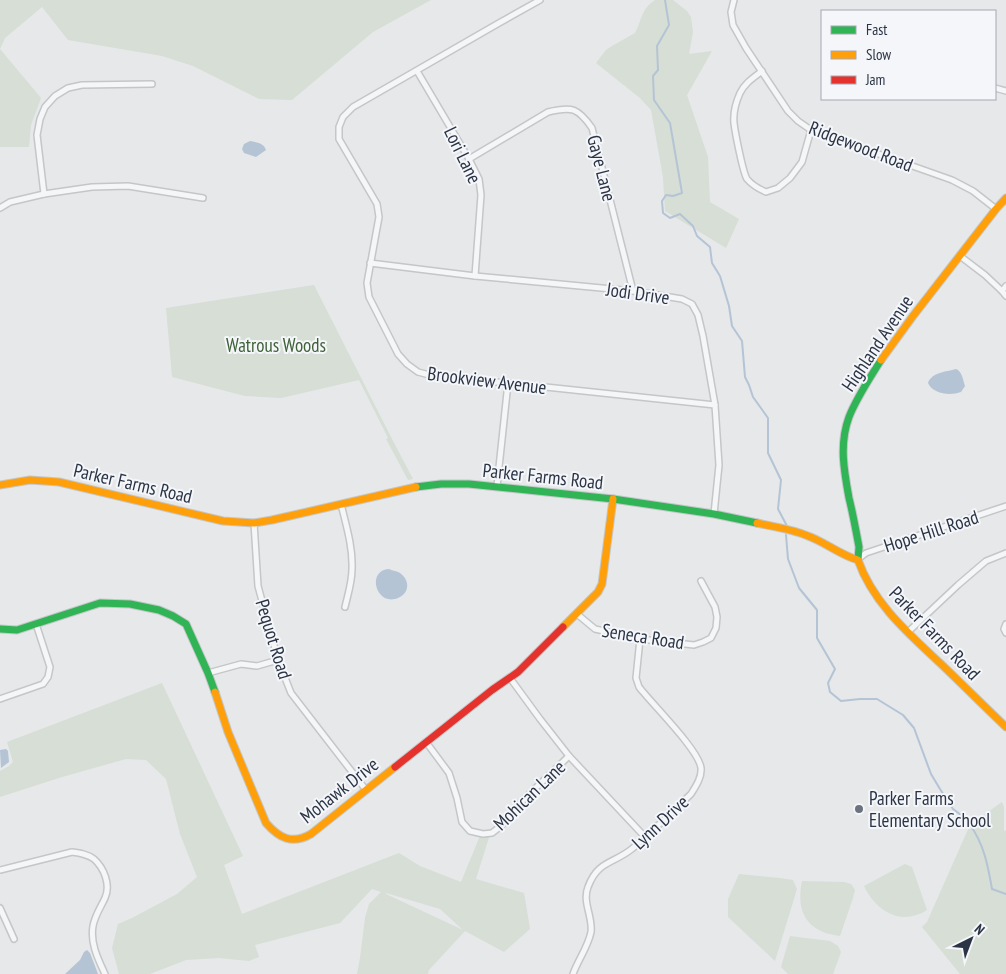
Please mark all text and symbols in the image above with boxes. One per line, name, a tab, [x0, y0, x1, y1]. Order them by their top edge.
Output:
legend	[821, 10, 996, 100]
text: Fast	[866, 20, 887, 39]
text: Slow	[866, 45, 891, 64]
text: Jam	[865, 70, 885, 89]
street label: Ridgewood Road	[806, 115, 916, 177]
street label: Lori Lane	[439, 123, 487, 187]
street label: Gaye Lane	[582, 132, 622, 204]
street label: Jodi Drive	[604, 277, 671, 309]
street label: Highland Avenue	[836, 290, 918, 396]
park label: Watrous Woods	[226, 333, 326, 357]
street label: Brookview Avenue	[426, 361, 548, 399]
street label: Parker Farms Road	[71, 458, 195, 508]
street label: Parker Farms Road	[482, 458, 604, 494]
street label: Hope Hill Road	[881, 504, 981, 558]
street label: Parker Farms Road	[884, 581, 986, 685]
street label: Pequot Road	[251, 596, 297, 682]
street label: Seneca Road	[600, 618, 686, 654]
street label: Mohawk Drive	[295, 752, 383, 828]
street label: Mohican Lane	[488, 755, 570, 835]
place label: Parker Farms Elementary School	[869, 786, 991, 832]
street label: Lynn Drive	[627, 790, 693, 854]
marker: Parker Farms Elementary School	[853, 803, 865, 815]
north arrow	[946, 914, 996, 964]
text: N	[971, 920, 989, 939]

